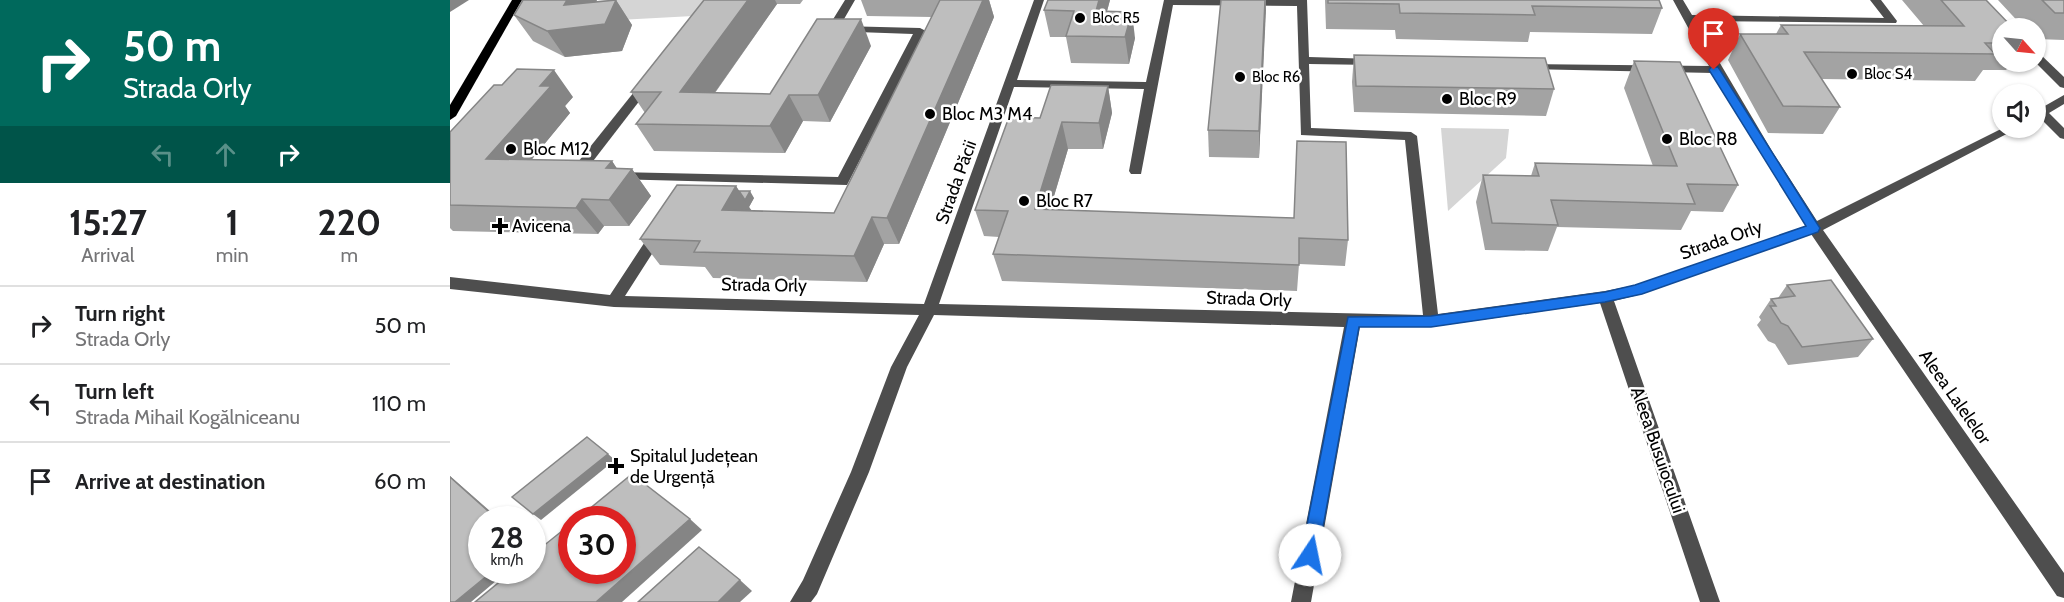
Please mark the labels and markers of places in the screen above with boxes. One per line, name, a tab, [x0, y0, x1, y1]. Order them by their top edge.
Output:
pin	[1688, 8, 1739, 70]
place label: Bloc R5	[1092, 9, 1140, 27]
marker: Bloc R5	[1073, 11, 1087, 25]
place label: Bloc S4	[1864, 65, 1913, 83]
marker: Bloc S4	[1845, 67, 1859, 81]
place label: Bloc R6	[1252, 68, 1300, 86]
marker: Bloc R6	[1233, 70, 1247, 84]
place label: Bloc R9	[1459, 88, 1517, 110]
marker: Bloc R9	[1440, 92, 1454, 106]
place label: Bloc M3 M4	[942, 103, 1032, 125]
marker: Bloc M3 M4	[923, 107, 937, 121]
place label: Bloc R8	[1679, 128, 1738, 150]
marker: Bloc R8	[1660, 132, 1674, 146]
place label: Bloc M12	[523, 138, 590, 160]
marker: Bloc M12	[504, 142, 518, 156]
place label: Bloc R7	[1036, 190, 1093, 212]
marker: Bloc R7	[1017, 194, 1031, 208]
place label: Avicena	[512, 215, 571, 237]
marker: Avicena	[493, 219, 507, 233]
place label: Spitalul Județean de Urgență	[630, 445, 758, 489]
marker: Spitalul Județean de Urgență	[607, 457, 625, 475]

